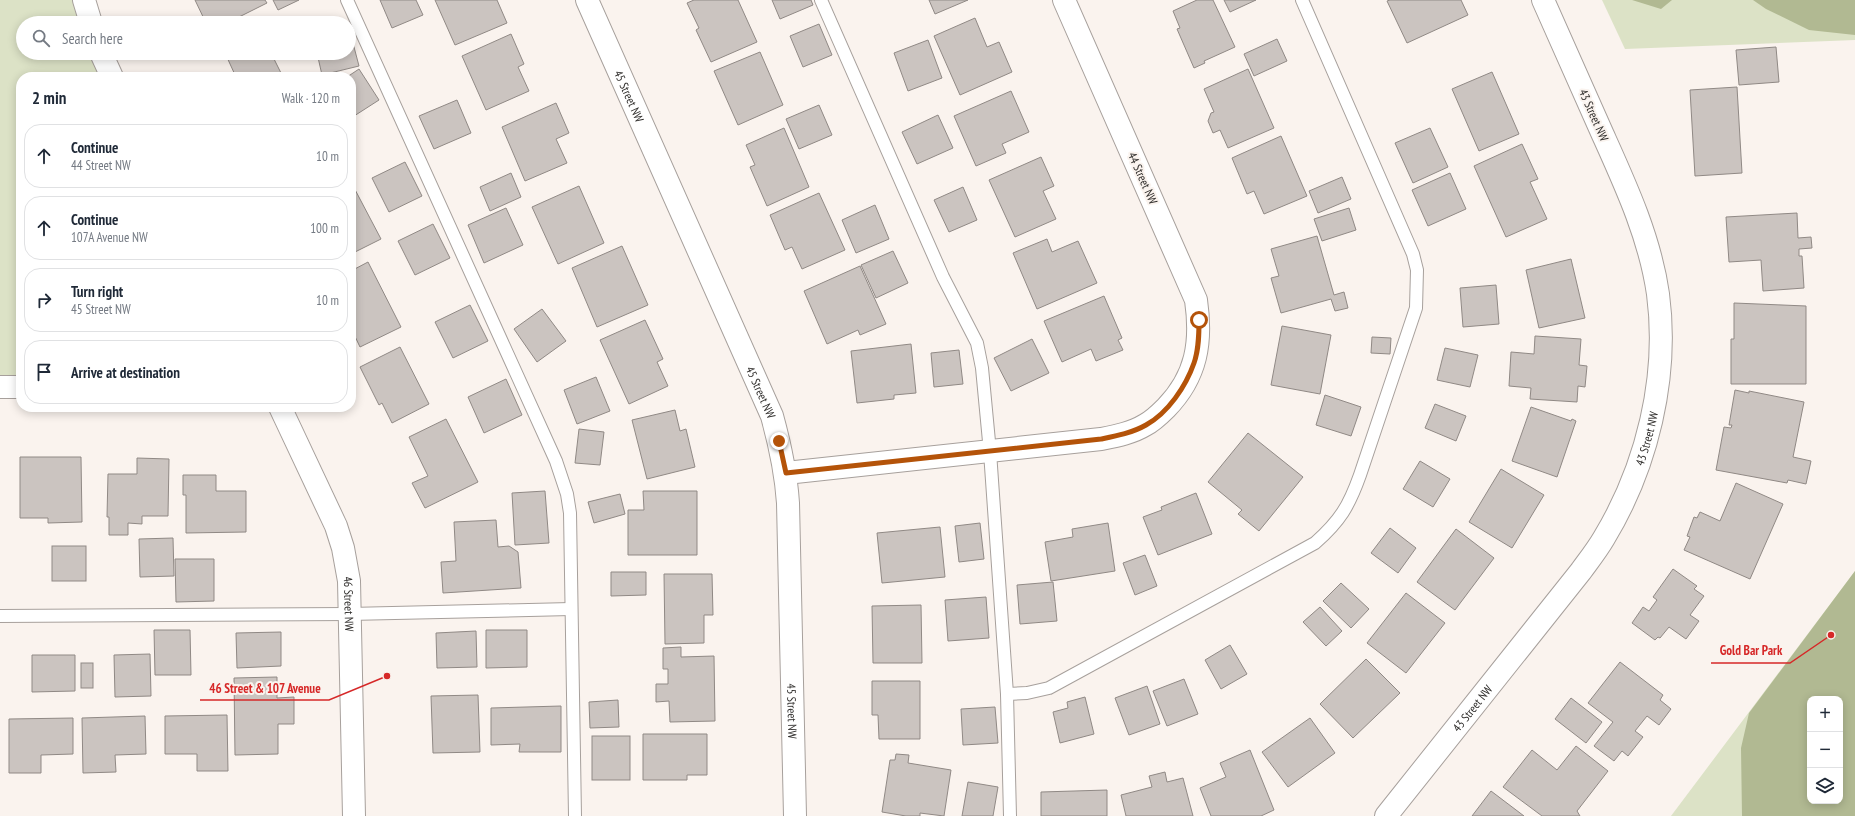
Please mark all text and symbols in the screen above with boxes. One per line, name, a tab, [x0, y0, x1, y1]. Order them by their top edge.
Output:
search box	[16, 16, 356, 60]
icon: search	[30, 27, 52, 49]
text: Search here	[62, 29, 123, 48]
street label: 45 Street NW	[612, 68, 648, 124]
text: 2 min	[32, 87, 66, 109]
street label: 43 Street NW	[1576, 87, 1612, 143]
text: Walk · 120 m	[282, 90, 340, 107]
text: Continue	[71, 138, 118, 157]
icon: ahead	[33, 145, 55, 167]
text: 10 m	[316, 148, 339, 165]
street label: 44 Street NW	[1125, 150, 1161, 206]
text: 44 Street NW	[71, 157, 131, 174]
text: Continue	[71, 210, 118, 229]
icon: ahead	[33, 217, 55, 239]
text: 100 m	[310, 220, 339, 237]
text: 107A Avenue NW	[71, 229, 148, 246]
text: Turn right	[71, 282, 123, 301]
icon: right	[33, 289, 55, 311]
text: 10 m	[316, 292, 339, 309]
text: 45 Street NW	[71, 301, 131, 318]
route start	[1190, 311, 1208, 329]
icon: arrive	[33, 361, 55, 383]
text: Arrive at destination	[71, 363, 180, 382]
street label: 45 Street NW	[743, 364, 779, 420]
street label: 43 Street NW	[1631, 410, 1661, 467]
route end	[770, 432, 788, 450]
street label: 46 Street NW	[341, 575, 358, 632]
callout: Gold Bar Park	[1711, 638, 1790, 663]
text: Gold Bar Park	[1720, 642, 1783, 659]
callout: 46 Street & 107 Avenue	[200, 675, 329, 700]
text: 46 Street & 107 Avenue	[209, 680, 321, 697]
street label: 43 Street NW	[1449, 682, 1495, 734]
street label: 45 Street NW	[785, 683, 801, 739]
map controls	[1807, 696, 1843, 804]
button: +	[1807, 696, 1843, 732]
button: −	[1807, 732, 1843, 768]
button: layers	[1807, 768, 1843, 804]

